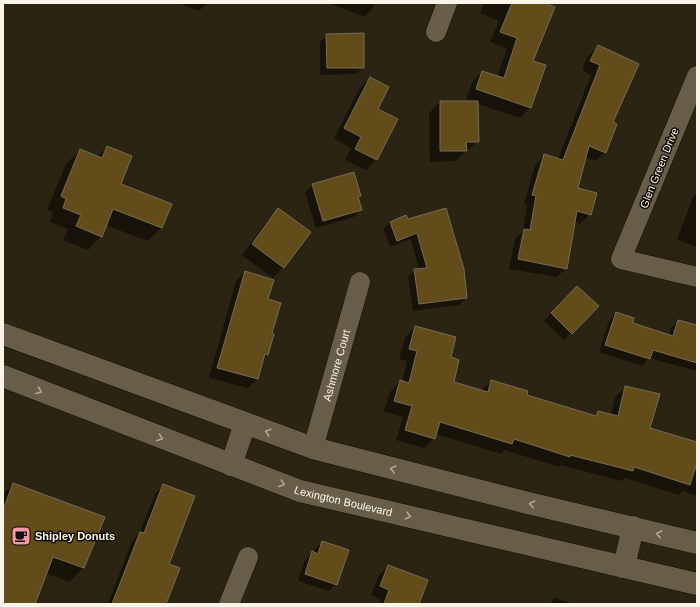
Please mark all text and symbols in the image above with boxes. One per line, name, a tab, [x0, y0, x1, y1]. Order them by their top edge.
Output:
street label: Glen Green Drive	[637, 126, 681, 210]
street label: Ashmore Court	[321, 328, 352, 403]
one-way arrow	[36, 386, 43, 394]
one-way arrow	[265, 429, 272, 437]
one-way arrow	[157, 434, 164, 442]
one-way arrow	[390, 465, 396, 473]
one-way arrow	[278, 479, 285, 488]
street label: Lexington Boulevard	[293, 483, 394, 518]
one-way arrow	[529, 501, 536, 509]
one-way arrow	[404, 511, 411, 520]
cafe icon: Shipley Donuts	[10, 525, 32, 547]
place label: Shipley Donuts	[35, 530, 115, 542]
one-way arrow	[656, 530, 662, 538]

